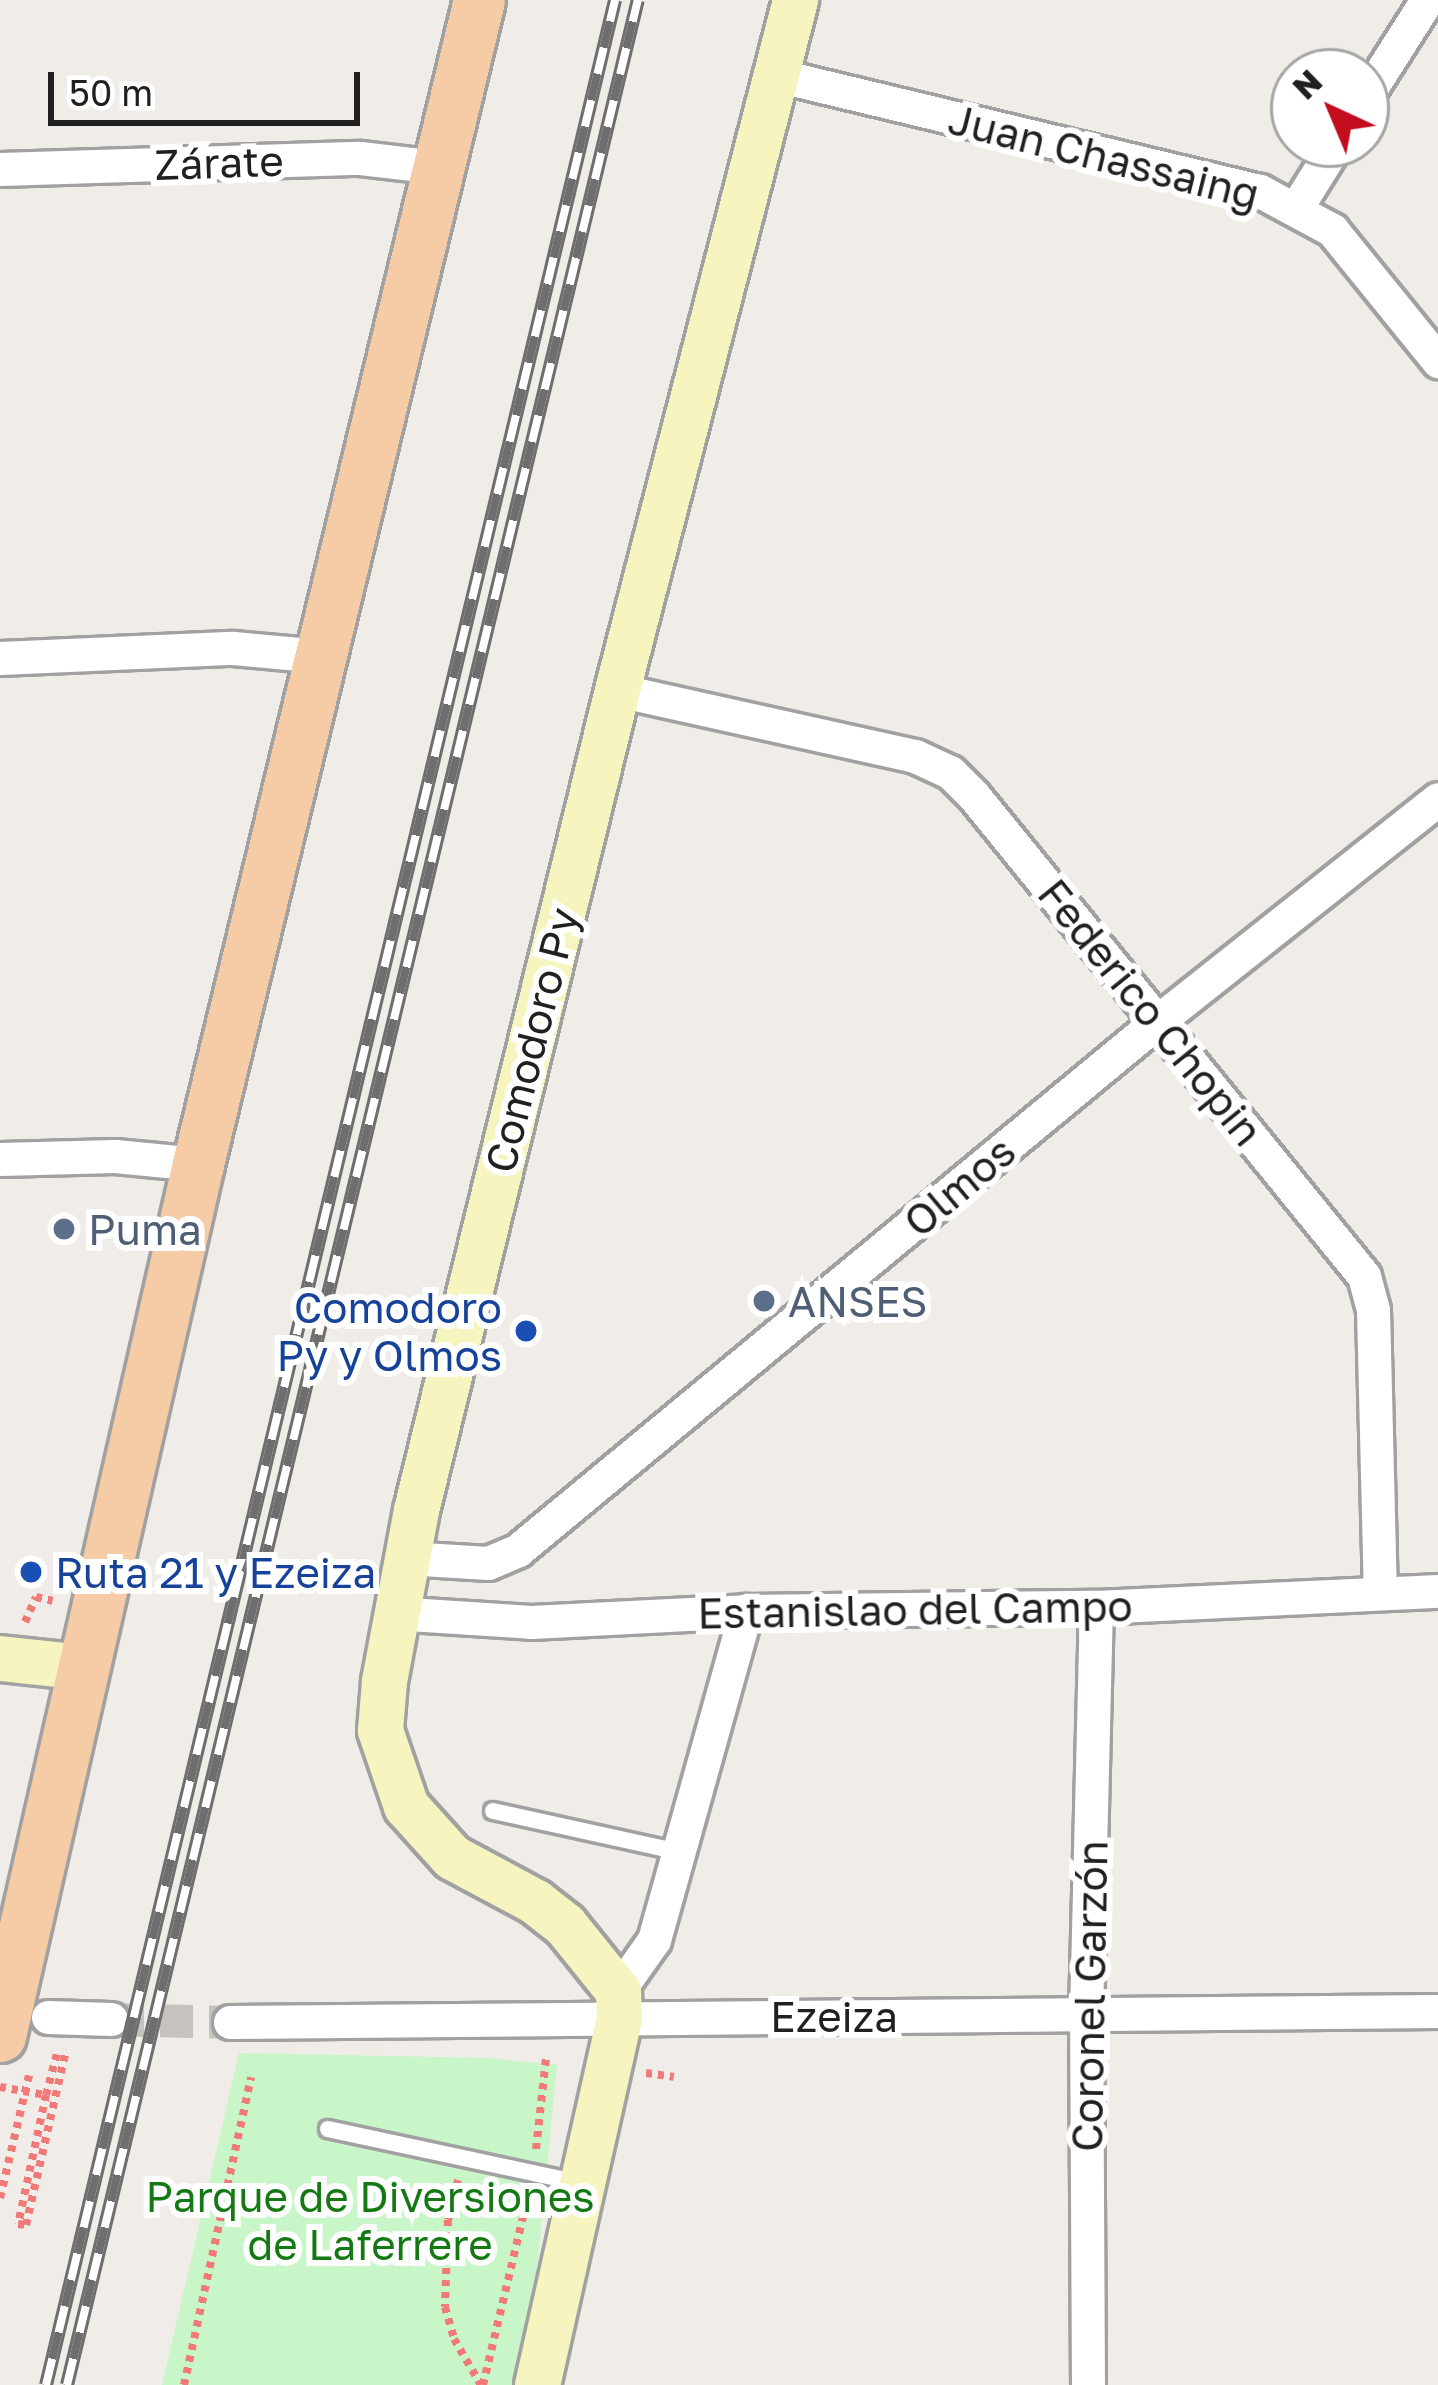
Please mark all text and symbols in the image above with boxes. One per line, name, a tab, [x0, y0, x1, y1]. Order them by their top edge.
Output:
scale bar	[54, 48, 366, 122]
north arrow	[1270, 48, 1390, 168]
text: N	[1284, 61, 1329, 107]
text: 50 m	[69, 71, 153, 114]
street label: Juan Chassaing	[944, 93, 1264, 219]
street label: Zárate	[153, 135, 285, 189]
street label: Federico Chopin	[1028, 869, 1274, 1155]
street label: Comodoro Py	[474, 903, 588, 1177]
street label: Olmos	[893, 1125, 1025, 1247]
place label: Puma	[88, 1204, 202, 1254]
marker: Puma	[51, 1216, 77, 1242]
place label: ANSES	[788, 1276, 927, 1326]
place label: Comodoro Py y Olmos	[276, 1282, 502, 1380]
marker: ANSES	[751, 1288, 777, 1314]
marker: Comodoro Py y Olmos	[513, 1318, 539, 1344]
place label: Ruta 21 y Ezeiza	[55, 1547, 376, 1597]
marker: Ruta 21 y Ezeiza	[18, 1559, 44, 1585]
street label: Estanislao del Campo	[697, 1580, 1133, 1638]
street label: Coronel Garzón	[1061, 1840, 1117, 2152]
street label: Ezeiza	[770, 1991, 898, 2041]
park label: Parque de Diversiones de Laferrere	[146, 2171, 594, 2270]

